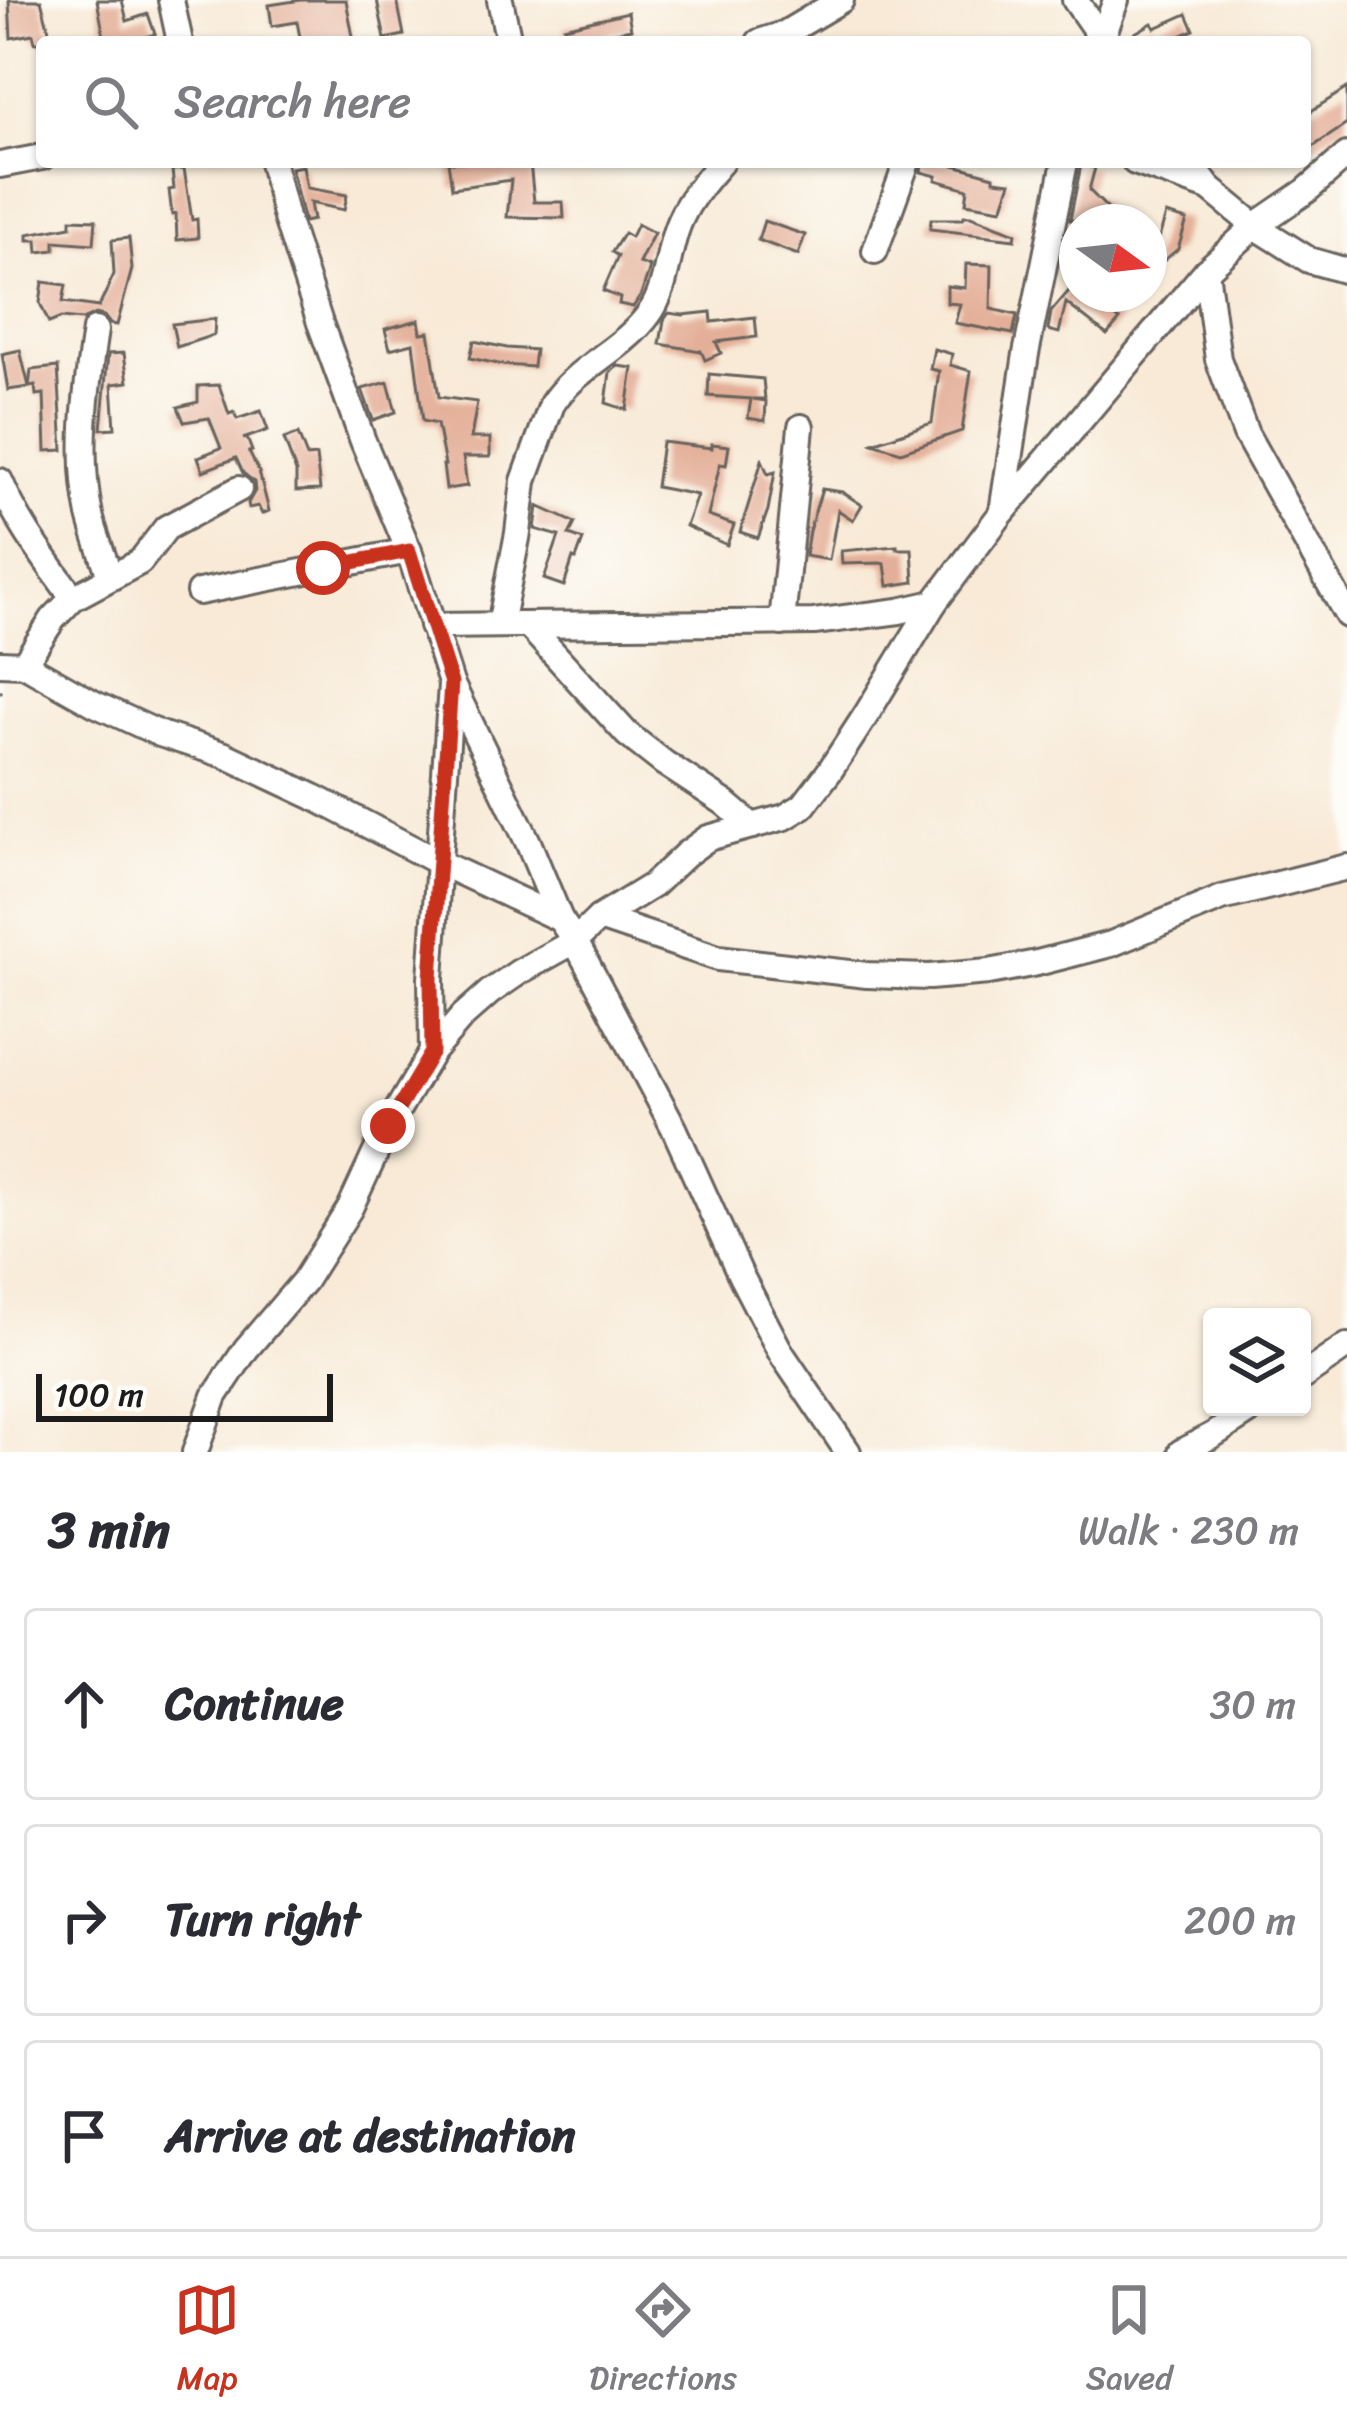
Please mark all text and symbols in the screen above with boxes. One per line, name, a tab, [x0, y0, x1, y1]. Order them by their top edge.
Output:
search box	[36, 36, 1311, 168]
text: Search here	[174, 62, 411, 142]
icon: search	[78, 69, 144, 135]
north arrow	[1059, 204, 1167, 312]
route start	[296, 541, 350, 595]
route end	[361, 1099, 415, 1153]
map controls	[1203, 1308, 1311, 1416]
button: layers	[1203, 1308, 1311, 1416]
text: 100 m	[54, 1366, 144, 1424]
scale bar	[36, 1368, 333, 1421]
text: 3 min	[48, 1485, 170, 1575]
text: Walk · 230 m	[1078, 1496, 1299, 1565]
text: Continue	[165, 1664, 344, 1744]
text: 30 m	[1210, 1670, 1296, 1739]
icon: ahead	[51, 1671, 117, 1737]
text: Turn right	[165, 1880, 360, 1960]
text: 200 m	[1184, 1886, 1296, 1955]
icon: right	[51, 1887, 117, 1953]
text: Arrive at destination	[165, 2096, 575, 2176]
icon: arrive	[51, 2103, 117, 2169]
tab: Map	[174, 2277, 240, 2407]
tab: Directions	[589, 2277, 737, 2407]
tab: Saved	[1086, 2277, 1173, 2407]

